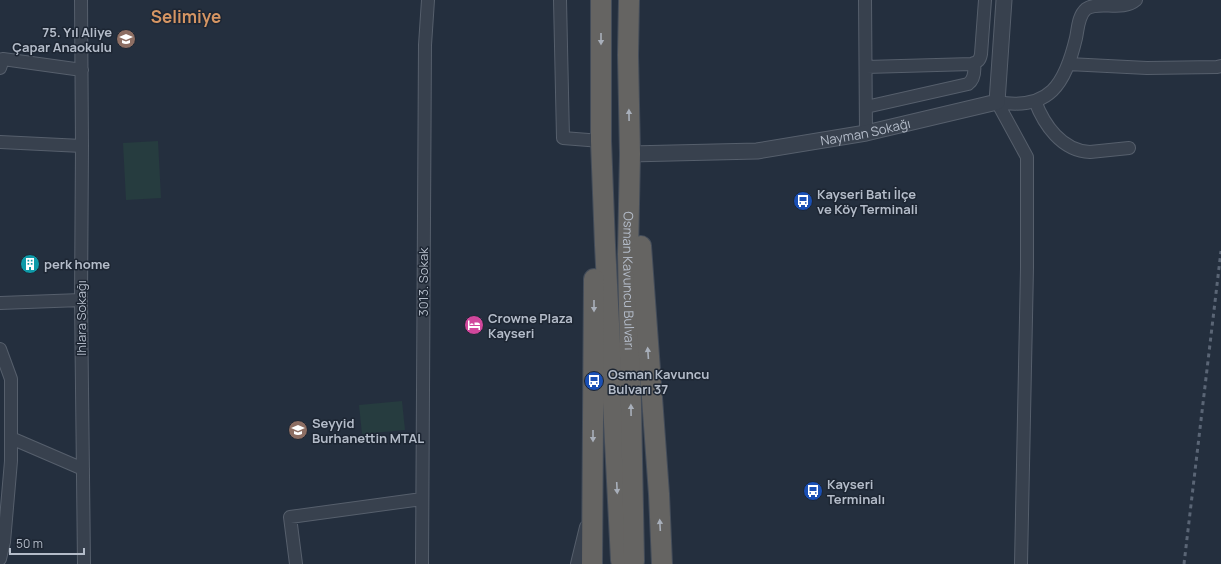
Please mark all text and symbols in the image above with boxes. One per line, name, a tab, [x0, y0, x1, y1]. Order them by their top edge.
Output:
district label: Selimiye	[151, 5, 221, 28]
place label: 75. Yıl Aliye Çapar Anaokulu	[12, 23, 112, 56]
school or university icon: 75. Yıl Aliye Çapar Anaokulu	[115, 28, 137, 50]
one-way arrow	[598, 33, 604, 46]
one-way arrow	[626, 108, 632, 121]
street label: Nayman Sokağı	[819, 114, 912, 149]
place label: Kayseri Batı İlçe ve Köy Terminali	[817, 185, 918, 218]
bus stop icon: Kayseri Batı İlçe ve Köy Terminali	[792, 190, 814, 212]
street label: Osman Kavuncu Bulvarı	[619, 211, 639, 351]
street label: 3013. Sokak	[414, 247, 432, 317]
building icon: perk home	[19, 253, 41, 275]
place label: perk home	[44, 255, 110, 273]
street label: Ihlara Sokağı	[72, 280, 90, 356]
one-way arrow	[591, 300, 597, 313]
place label: Crowne Plaza Kayseri	[488, 309, 573, 342]
hotel icon: Crowne Plaza Kayseri	[463, 314, 485, 336]
one-way arrow	[645, 347, 652, 359]
place label: Osman Kavuncu Bulvarı 37	[608, 365, 709, 398]
bus stop icon: Osman Kavuncu Bulvarı 37	[583, 370, 605, 392]
one-way arrow	[628, 403, 634, 416]
place label: Seyyid Burhanettin MTAL	[312, 414, 424, 447]
school or university icon: Seyyid Burhanettin MTAL	[287, 419, 309, 441]
one-way arrow	[590, 430, 596, 443]
place label: Kayseri Terminalı	[827, 475, 885, 508]
bus stop icon: Kayseri Terminalı	[802, 480, 824, 502]
one-way arrow	[614, 482, 620, 495]
one-way arrow	[657, 519, 664, 531]
scale bar	[10, 530, 84, 556]
text: 50 m	[16, 535, 43, 552]

